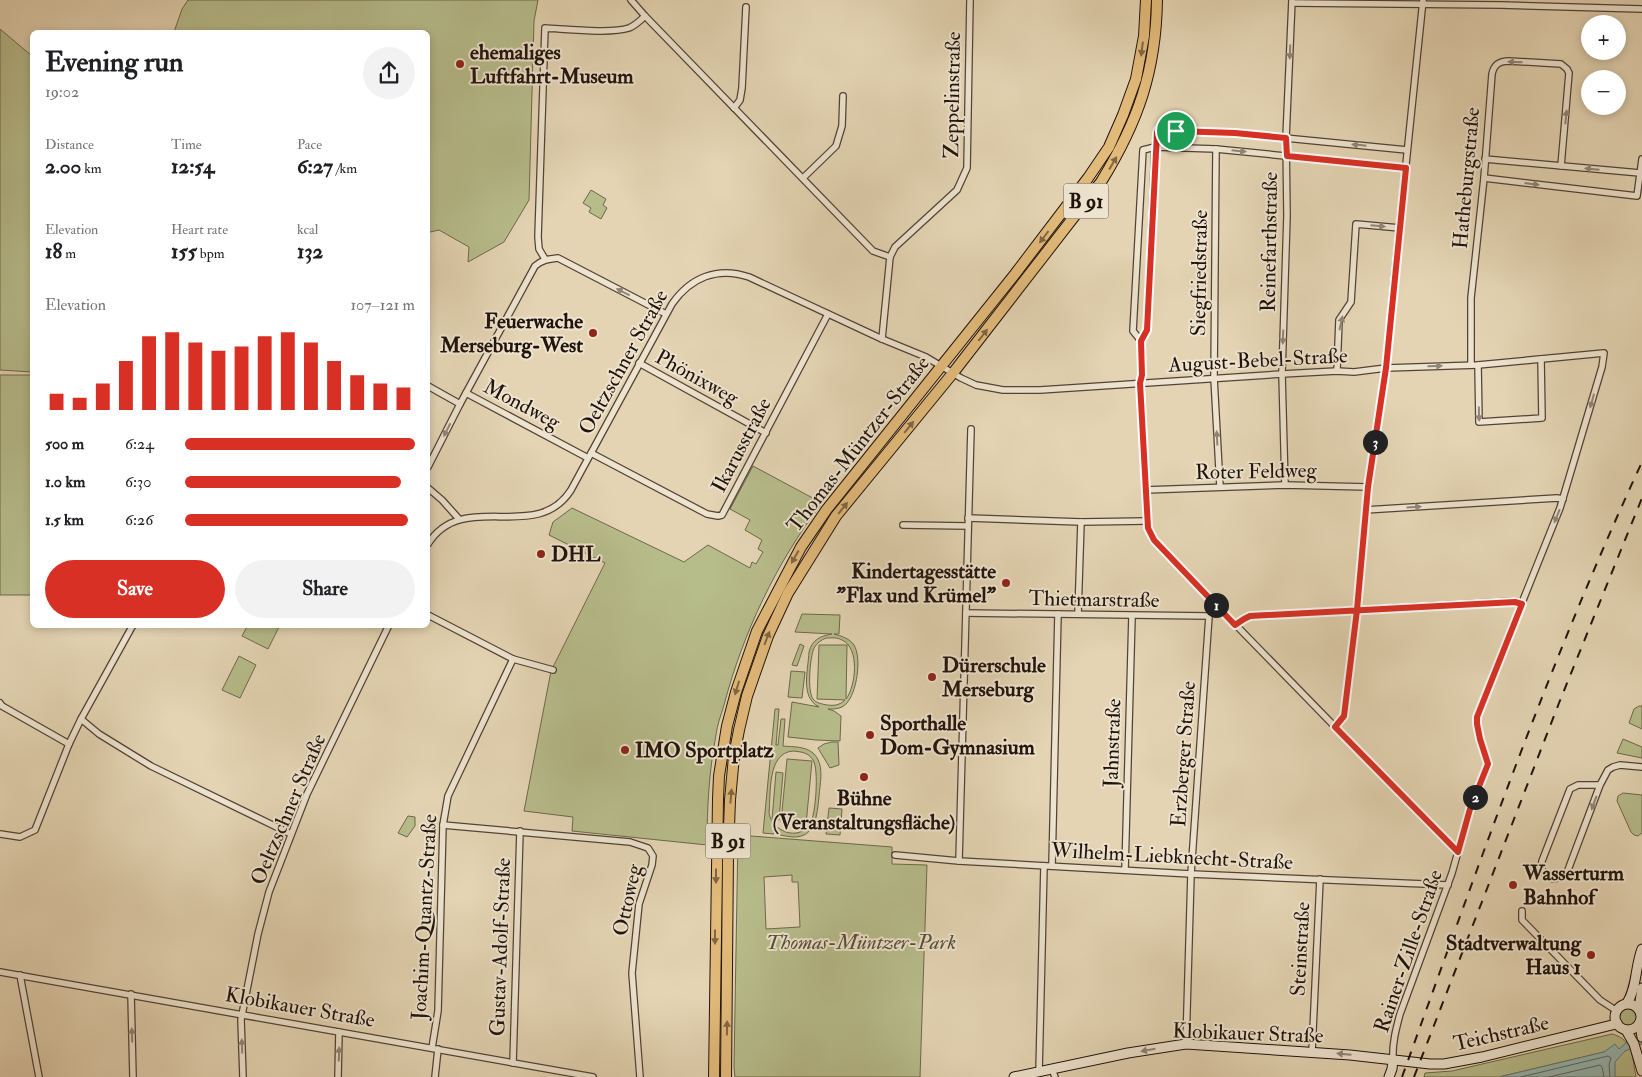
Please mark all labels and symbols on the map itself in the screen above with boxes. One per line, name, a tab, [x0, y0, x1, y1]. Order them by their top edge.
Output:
street label: Zeppelinstraße	[938, 31, 967, 159]
place label: ehemaliges Luftfahrt-Museum	[470, 39, 634, 90]
one-way arrow	[1138, 41, 1146, 57]
one-way arrow	[1286, 44, 1294, 60]
one-way arrow	[1507, 57, 1523, 65]
marker: ehemaliges Luftfahrt-Museum	[454, 58, 466, 70]
street label: Hatheburgstraße	[1447, 106, 1486, 250]
one-way arrow	[1562, 109, 1570, 125]
pin	[1155, 110, 1197, 152]
one-way arrow	[1351, 141, 1367, 149]
one-way arrow	[1231, 147, 1247, 155]
one-way arrow	[1108, 157, 1117, 170]
one-way arrow	[1583, 164, 1599, 172]
street label: Reinefarthstraße	[1255, 171, 1284, 312]
one-way arrow	[1525, 180, 1541, 188]
road number: B 91	[1064, 184, 1108, 218]
street label: Siegfriedstraße	[1185, 210, 1214, 336]
one-way arrow	[1370, 222, 1386, 230]
one-way arrow	[1039, 230, 1049, 244]
street label: Oeltzschner Straße	[572, 285, 675, 439]
one-way arrow	[616, 287, 630, 296]
place label: Feuerwache Merseburg-West	[439, 308, 583, 359]
one-way arrow	[1337, 315, 1345, 331]
marker: Feuerwache Merseburg-West	[587, 327, 599, 339]
one-way arrow	[978, 328, 988, 342]
one-way arrow	[1279, 329, 1287, 345]
street label: August-Bebel-Straße	[1167, 342, 1348, 379]
street label: Phönixweg	[650, 344, 744, 412]
street label: Thomas-Müntzer-Straße	[781, 350, 936, 538]
one-way arrow	[1427, 362, 1443, 370]
street label: Mondweg	[479, 373, 565, 436]
street label: Ikarusstraße	[705, 393, 778, 497]
one-way arrow	[1588, 393, 1596, 408]
one-way arrow	[1475, 406, 1483, 422]
one-way arrow	[904, 421, 915, 434]
one-way arrow	[443, 423, 451, 438]
one-way arrow	[1213, 430, 1221, 446]
pin: 3	[1362, 430, 1388, 454]
street label: Roter Feldweg	[1195, 457, 1318, 486]
one-way arrow	[837, 502, 848, 515]
one-way arrow	[1406, 502, 1422, 510]
one-way arrow	[1553, 509, 1561, 524]
place label: DHL	[551, 541, 601, 568]
marker: DHL	[535, 548, 547, 560]
one-way arrow	[791, 550, 799, 565]
place label: Kindertagesstätte "Flax und Krümel"	[836, 558, 997, 609]
marker: Kindertagesstätte "Flax und Krümel"	[1000, 577, 1012, 589]
street label: Thietmarstraße	[1028, 585, 1160, 614]
pin: 1	[1204, 592, 1228, 618]
one-way arrow	[763, 630, 771, 645]
place label: Dürerschule Merseburg	[941, 652, 1046, 703]
marker: Dürerschule Merseburg	[926, 671, 938, 683]
street label: Erzberger Straße	[1165, 680, 1202, 828]
one-way arrow	[733, 681, 741, 696]
street label: Jahnstraße	[1097, 698, 1128, 789]
place label: Sporthalle Dom-Gymnasium	[880, 710, 1036, 761]
street label: Oeltzschner Straße	[244, 729, 333, 889]
marker: Sporthalle Dom-Gymnasium	[864, 729, 876, 741]
place label: IMO Sportplatz	[635, 737, 774, 764]
marker: IMO Sportplatz	[619, 744, 631, 756]
marker: Bühne (Veranstaltungsfläche)	[858, 771, 870, 783]
pin: 2	[1462, 784, 1488, 810]
place label: Bühne (Veranstaltungsfläche)	[773, 785, 955, 836]
one-way arrow	[727, 788, 735, 804]
one-way arrow	[1590, 796, 1598, 811]
street label: Joachim-Quantz-Straße	[406, 813, 443, 1022]
road number: B 91	[706, 824, 750, 858]
street label: Wilhelm-Liebknecht-Straße	[1049, 837, 1294, 876]
street label: Gustav-Adolf-Straße	[484, 857, 517, 1037]
place label: Wasserturm Bahnhof	[1522, 860, 1625, 911]
street label: Ottoweg	[607, 861, 648, 938]
street label: Rainer-Zille-Straße	[1368, 866, 1449, 1036]
one-way arrow	[712, 868, 720, 884]
marker: Wasserturm Bahnhof	[1507, 879, 1519, 891]
street label: Steinstraße	[1285, 901, 1316, 997]
park label: Thomas-Müntzer-Park	[766, 929, 956, 956]
one-way arrow	[711, 930, 719, 946]
place label: Stadtverwaltung Haus 1	[1446, 930, 1582, 981]
marker: Stadtverwaltung Haus 1	[1585, 949, 1597, 961]
street label: Klobikauer Straße	[223, 981, 377, 1034]
street label: Teichstraße	[1451, 1009, 1552, 1058]
street label: Klobikauer Straße	[1172, 1017, 1324, 1050]
one-way arrow	[723, 1020, 731, 1036]
one-way arrow	[128, 1027, 136, 1043]
one-way arrow	[238, 1037, 246, 1053]
one-way arrow	[335, 1046, 343, 1062]
one-way arrow	[1139, 1046, 1155, 1054]
one-way arrow	[1336, 1050, 1352, 1058]

